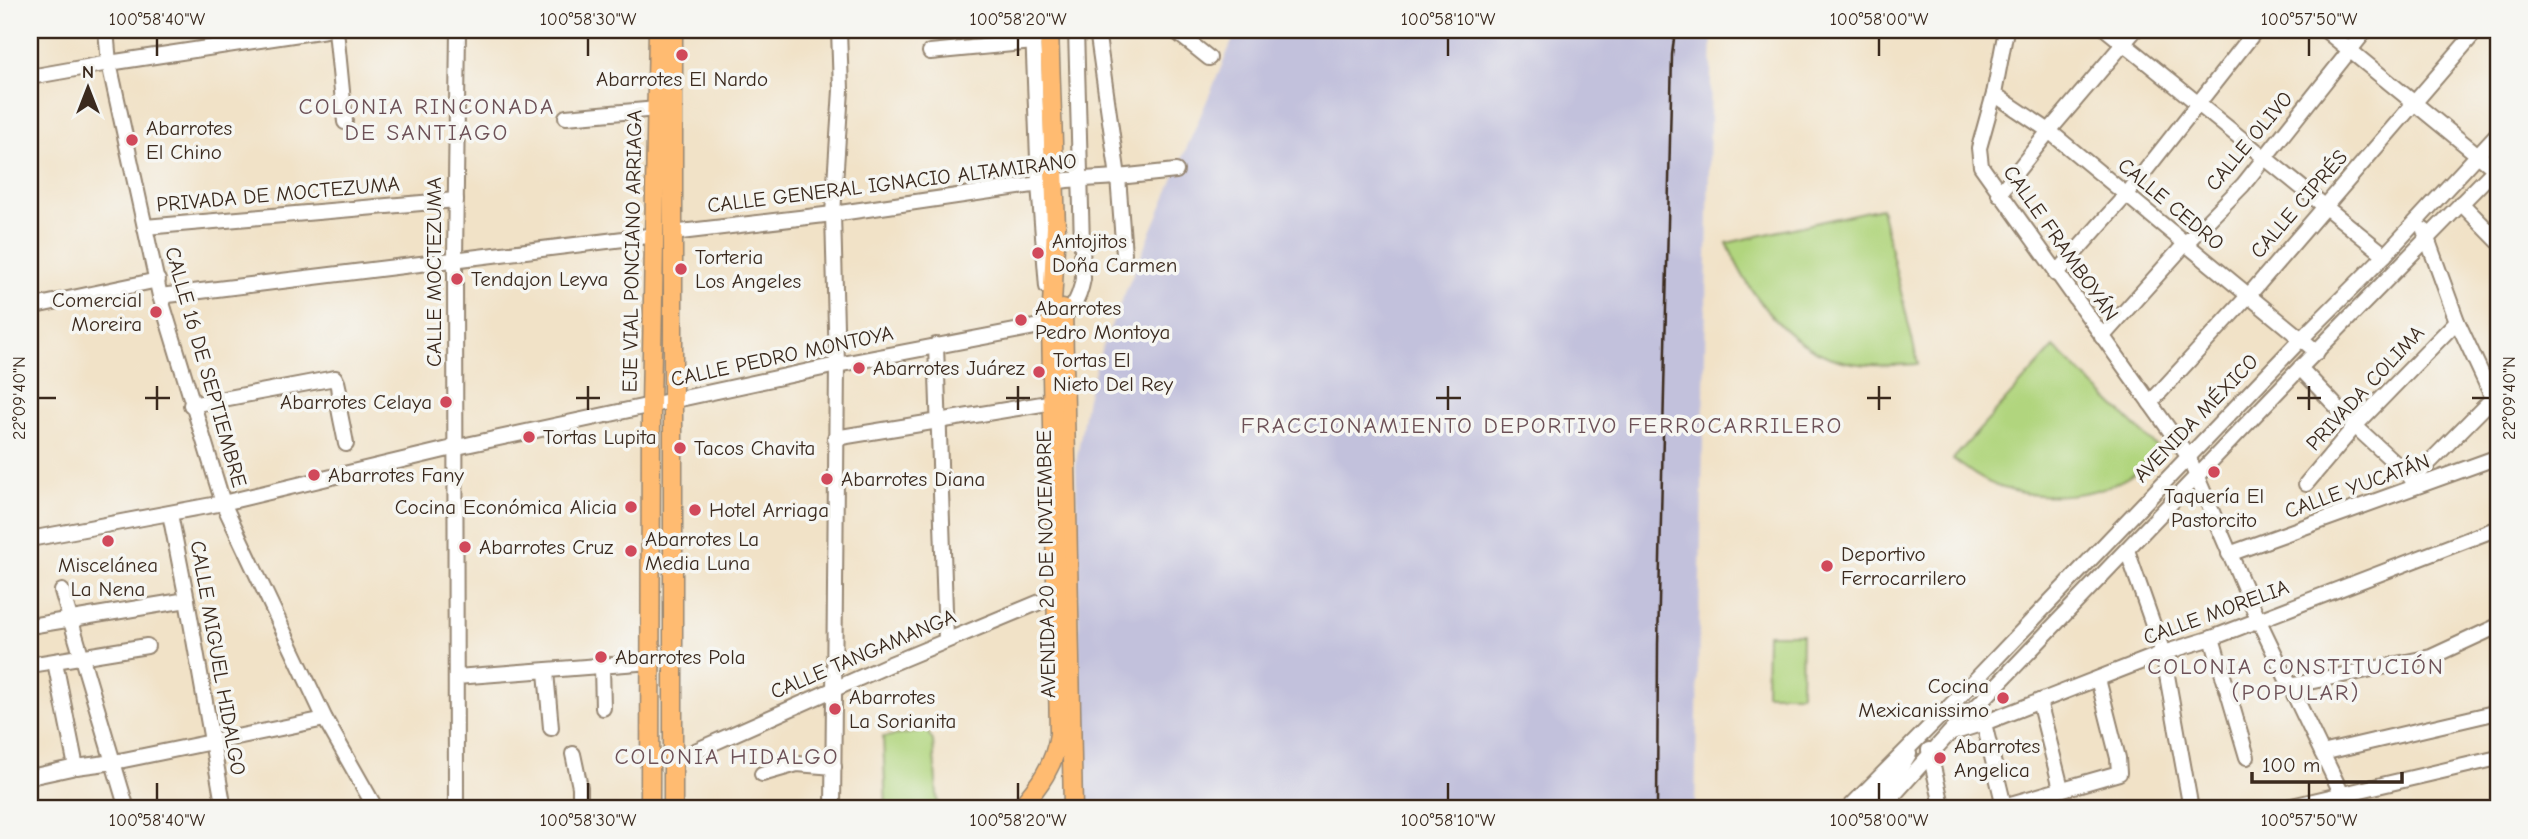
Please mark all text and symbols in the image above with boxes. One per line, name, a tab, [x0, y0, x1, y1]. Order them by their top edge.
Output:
text: 100°58'40"W	[109, 9, 206, 30]
text: 100°58'30"W	[540, 9, 637, 30]
text: 100°58'20"W	[970, 9, 1067, 30]
text: 100°58'10"W	[1401, 9, 1496, 30]
text: 100°58'00"W	[1830, 9, 1929, 30]
text: 100°57'50"W	[2261, 9, 2358, 30]
marker: Abarrotes El Nardo	[674, 47, 690, 63]
north arrow	[52, 52, 122, 122]
text: N	[82, 61, 94, 83]
place label: Abarrotes El Nardo	[596, 67, 768, 91]
street label: CALLE OLIVO	[2201, 87, 2297, 195]
district label: COLONIA RINCONADA DE SANTIAGO	[299, 93, 555, 146]
street label: EJE VIAL PONCIANO ARRIAGA	[618, 109, 646, 393]
place label: Abarrotes El Chino	[146, 116, 232, 164]
marker: Abarrotes El Chino	[124, 132, 140, 148]
street label: CALLE CIPRÉS	[2246, 145, 2352, 263]
street label: CALLE GENERAL IGNACIO ALTAMIRANO	[706, 148, 1078, 218]
street label: CALLE CEDRO	[2113, 153, 2229, 255]
street label: CALLE FRAMBOYÁN	[1998, 161, 2124, 325]
street label: PRIVADA DE MOCTEZUMA	[155, 171, 401, 217]
street label: CALLE MOCTEZUMA	[422, 177, 446, 367]
place label: Antojitos Doña Carmen	[1052, 229, 1177, 277]
street label: CALLE 16 DE SEPTIEMBRE	[160, 244, 252, 490]
place label: Torteria Los Angeles	[695, 245, 801, 293]
marker: Antojitos Doña Carmen	[1030, 245, 1046, 261]
marker: Torteria Los Angeles	[673, 261, 689, 277]
place label: Tendajon Leyva	[471, 267, 608, 291]
marker: Tendajon Leyva	[449, 271, 465, 287]
place label: Comercial Moreira	[52, 288, 142, 336]
place label: Abarrotes Pedro Montoya	[1035, 296, 1170, 344]
marker: Comercial Moreira	[148, 304, 164, 320]
marker: Abarrotes Pedro Montoya	[1013, 312, 1029, 328]
street label: CALLE PEDRO MONTOYA	[669, 321, 895, 391]
street label: PRIVADA COLIMA	[2301, 321, 2429, 455]
place label: Tortas El Nieto Del Rey	[1053, 348, 1174, 396]
street label: AVENIDA MÉXICO	[2129, 349, 2263, 487]
text: 22°09'40"N	[9, 356, 30, 440]
place label: Abarrotes Juárez	[873, 356, 1025, 380]
text: 22°09'40"N	[2499, 356, 2520, 440]
marker: Abarrotes Juárez	[851, 360, 867, 376]
marker: Tortas El Nieto Del Rey	[1031, 364, 1047, 380]
place label: Abarrotes Celaya	[280, 390, 432, 414]
marker: Abarrotes Celaya	[438, 394, 454, 410]
district label: FRACCIONAMIENTO DEPORTIVO FERROCARRILERO	[1241, 412, 1843, 439]
place label: Tortas Lupita	[543, 425, 657, 449]
marker: Tortas Lupita	[521, 429, 537, 445]
street label: AVENIDA 20 DE NOVIEMBRE	[1032, 430, 1060, 698]
place label: Tacos Chavita	[694, 436, 815, 460]
marker: Tacos Chavita	[672, 440, 688, 456]
street label: CALLE YUCATÁN	[2281, 449, 2433, 523]
place label: Abarrotes Fany	[328, 463, 465, 487]
marker: Taquería El Pastorcito	[2206, 464, 2222, 480]
marker: Abarrotes Fany	[306, 467, 322, 483]
place label: Abarrotes Diana	[841, 467, 985, 491]
marker: Abarrotes Diana	[819, 471, 835, 487]
place label: Taquería El Pastorcito	[2164, 484, 2264, 532]
place label: Cocina Económica Alicia	[395, 495, 617, 519]
place label: Hotel Arriaga	[709, 498, 829, 522]
marker: Cocina Económica Alicia	[623, 499, 639, 515]
marker: Hotel Arriaga	[687, 502, 703, 518]
place label: Abarrotes La Media Luna	[645, 527, 759, 575]
marker: Miscelánea La Nena	[100, 533, 116, 549]
place label: Abarrotes Cruz	[479, 535, 613, 559]
street label: CALLE MIGUEL HIDALGO	[186, 539, 250, 777]
marker: Abarrotes Cruz	[457, 539, 473, 555]
place label: Deportivo Ferrocarrilero	[1841, 542, 1966, 590]
marker: Abarrotes La Media Luna	[623, 543, 639, 559]
place label: Miscelánea La Nena	[58, 553, 158, 601]
marker: Deportivo Ferrocarrilero	[1819, 558, 1835, 574]
street label: CALLE MORELIA	[2140, 575, 2292, 649]
street label: CALLE TANGAMANGA	[767, 604, 959, 704]
place label: Abarrotes Pola	[615, 645, 746, 669]
marker: Abarrotes Pola	[593, 649, 609, 665]
district label: COLONIA CONSTITUCIÓN (POPULAR)	[2147, 653, 2445, 706]
place label: Cocina Mexicanissimo	[1858, 674, 1989, 722]
place label: Abarrotes La Sorianita	[849, 685, 956, 733]
marker: Cocina Mexicanissimo	[1995, 690, 2011, 706]
marker: Abarrotes La Sorianita	[827, 701, 843, 717]
place label: Abarrotes Angelica	[1954, 734, 2040, 782]
scale bar	[2252, 741, 2402, 785]
district label: COLONIA HIDALGO	[614, 743, 840, 770]
marker: Abarrotes Angelica	[1932, 750, 1948, 766]
text: 100 m	[2262, 753, 2320, 777]
text: 100°58'40"W	[109, 810, 206, 831]
text: 100°58'30"W	[540, 810, 637, 831]
text: 100°58'20"W	[970, 810, 1067, 831]
text: 100°58'10"W	[1401, 810, 1496, 831]
text: 100°58'00"W	[1830, 810, 1929, 831]
text: 100°57'50"W	[2261, 810, 2358, 831]

